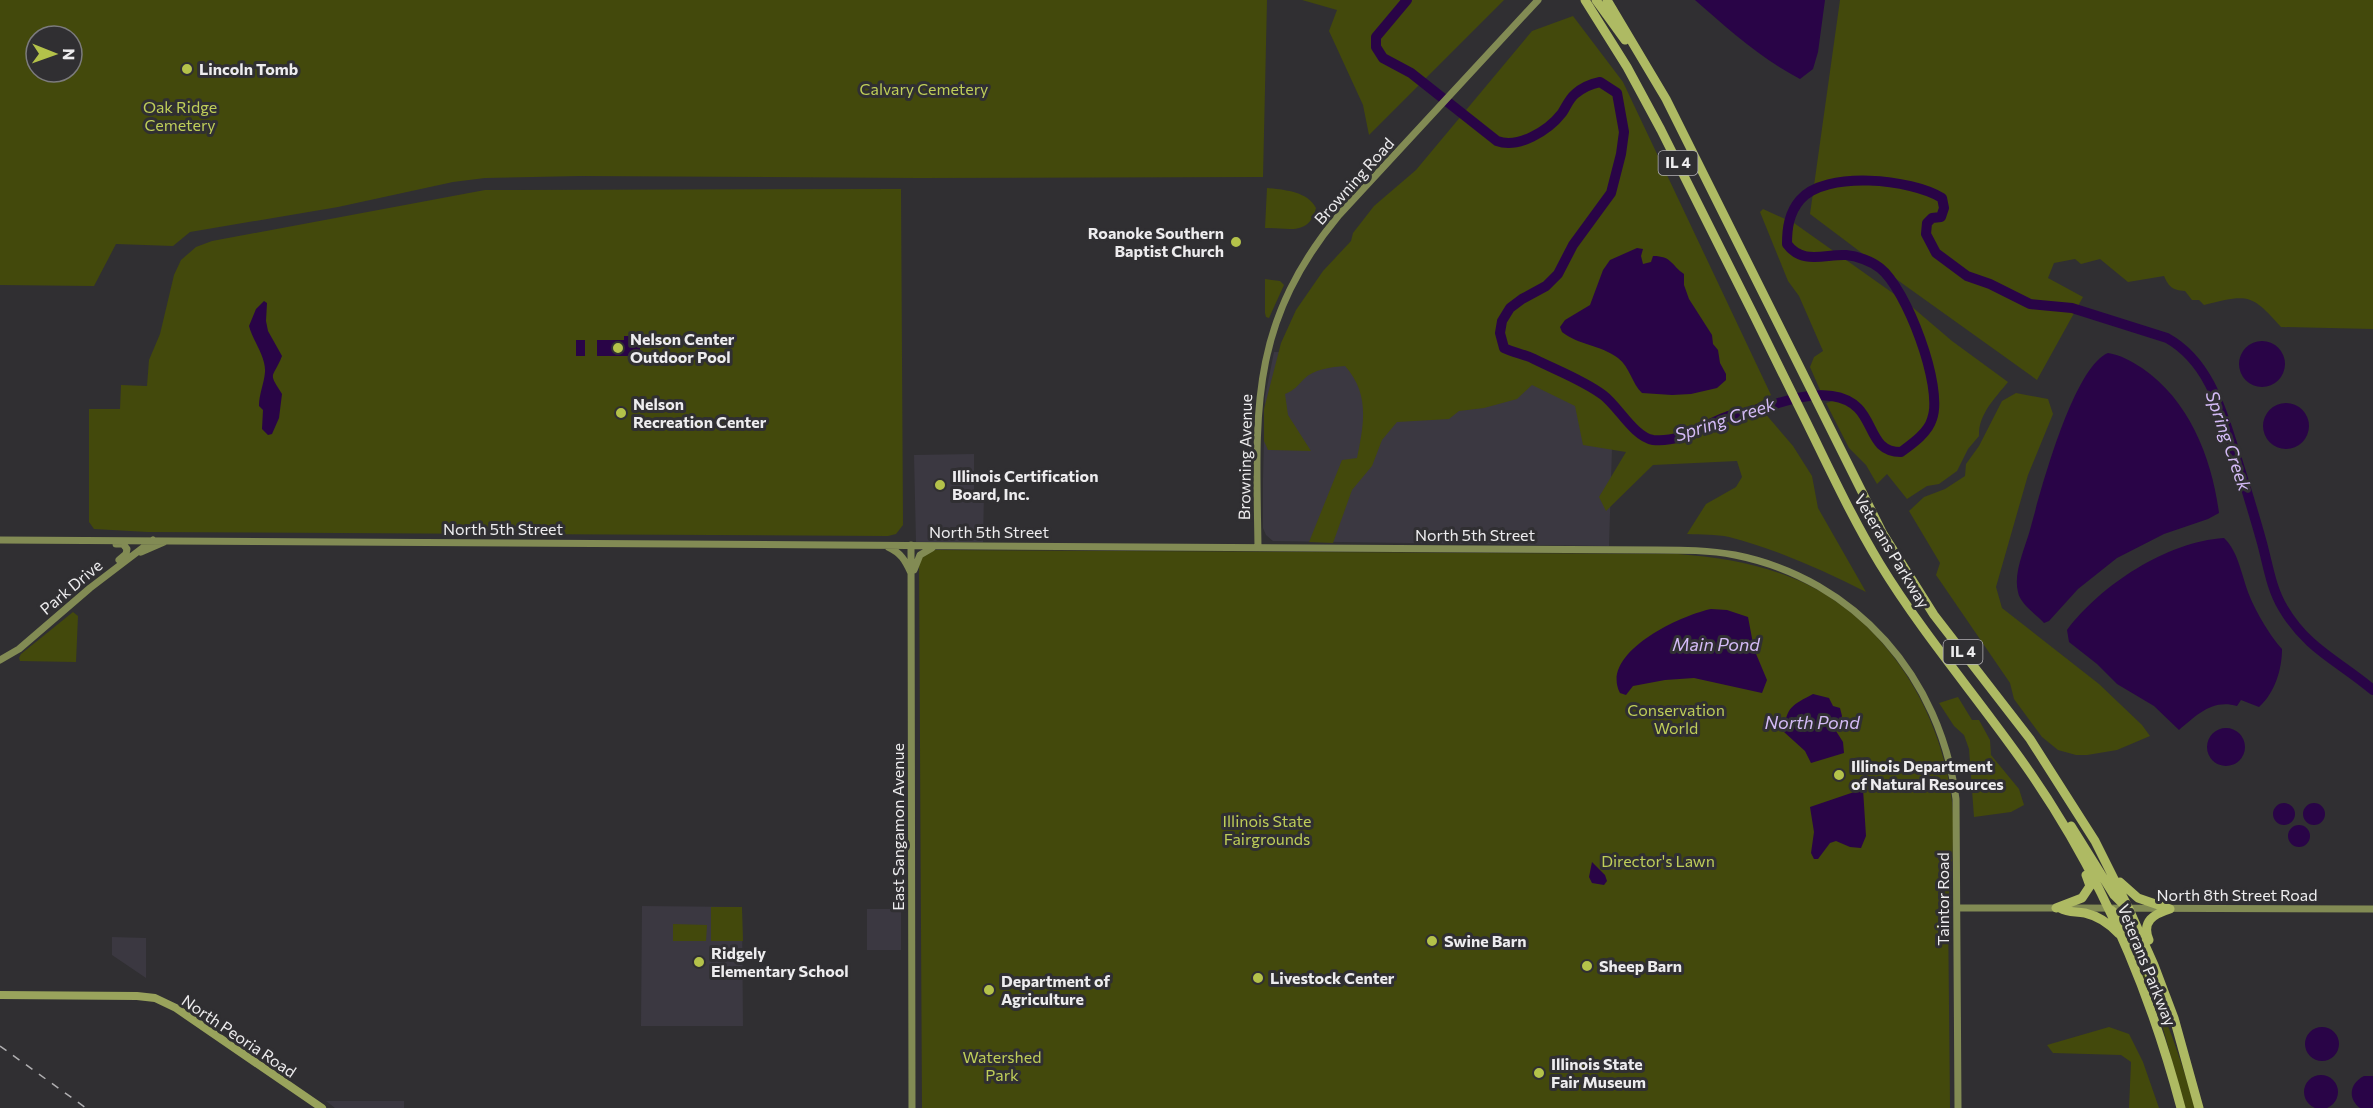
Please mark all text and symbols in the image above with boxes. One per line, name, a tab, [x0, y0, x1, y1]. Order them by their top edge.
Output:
north arrow	[24, 24, 84, 84]
text: N	[60, 48, 79, 60]
place label: Lincoln Tomb	[199, 59, 298, 78]
marker: Lincoln Tomb	[180, 62, 194, 76]
park label: Calvary Cemetery	[860, 79, 988, 98]
park label: Oak Ridge Cemetery	[143, 97, 217, 134]
street label: Browning Road	[1310, 133, 1398, 228]
road number: IL 4	[1658, 151, 1698, 175]
place label: Roanoke Southern Baptist Church	[1088, 223, 1224, 260]
marker: Roanoke Southern Baptist Church	[1229, 235, 1243, 249]
place label: Nelson Center Outdoor Pool	[630, 329, 735, 366]
marker: Nelson Center Outdoor Pool	[611, 341, 625, 355]
water label: Spring Creek	[2202, 388, 2257, 495]
water label: Spring Creek	[1672, 392, 1779, 446]
place label: Nelson Recreation Center	[633, 394, 767, 431]
street label: Browning Avenue	[1234, 394, 1255, 520]
marker: Nelson Recreation Center	[614, 406, 628, 420]
place label: Illinois Certification Board, Inc.	[952, 466, 1098, 503]
marker: Illinois Certification Board, Inc.	[933, 478, 947, 492]
street label: Veterans Parkway	[1851, 490, 1934, 611]
street label: North 5th Street	[443, 519, 563, 538]
street label: North 5th Street	[929, 522, 1049, 541]
street label: North 5th Street	[1415, 525, 1535, 544]
street label: Park Drive	[36, 555, 106, 618]
water label: Main Pond	[1672, 633, 1760, 655]
road number: IL 4	[1944, 640, 1982, 664]
park label: Conservation World	[1627, 700, 1725, 737]
water label: North Pond	[1764, 711, 1860, 733]
street label: East Sangamon Avenue	[888, 743, 907, 911]
place label: Illinois Department of Natural Resources	[1851, 756, 2004, 793]
marker: Illinois Department of Natural Resources	[1832, 768, 1846, 782]
park label: Illinois State Fairgrounds	[1223, 811, 1311, 848]
park label: Director's Lawn	[1601, 851, 1715, 870]
street label: Taintor Road	[1933, 852, 1952, 946]
street label: North 8th Street Road	[2157, 885, 2317, 904]
street label: Veterans Parkway	[2114, 901, 2181, 1029]
place label: Swine Barn	[1444, 931, 1527, 950]
marker: Swine Barn	[1425, 934, 1439, 948]
place label: Ridgely Elementary School	[711, 943, 849, 980]
marker: Ridgely Elementary School	[692, 955, 706, 969]
place label: Sheep Barn	[1599, 956, 1682, 975]
marker: Sheep Barn	[1580, 959, 1594, 973]
place label: Livestock Center	[1270, 968, 1395, 987]
place label: Department of Agriculture	[1001, 971, 1110, 1008]
marker: Livestock Center	[1251, 971, 1265, 985]
marker: Department of Agriculture	[982, 983, 996, 997]
street label: North Peoria Road	[178, 990, 300, 1081]
park label: Watershed Park	[963, 1047, 1041, 1084]
place label: Illinois State Fair Museum	[1551, 1054, 1646, 1091]
marker: Illinois State Fair Museum	[1532, 1066, 1546, 1080]

